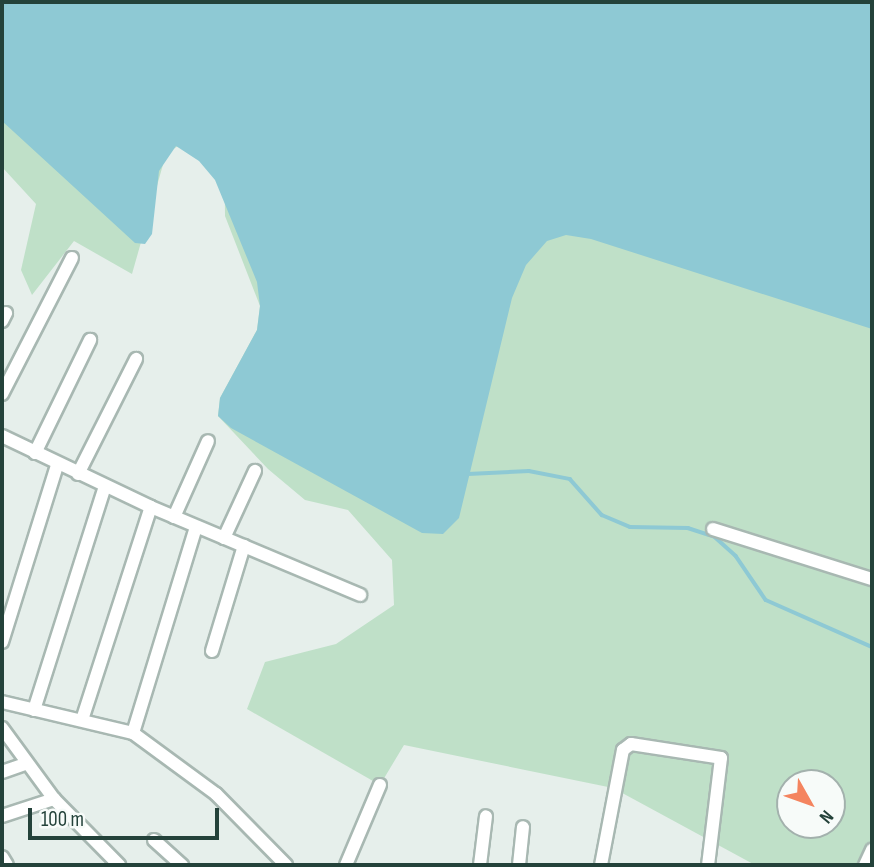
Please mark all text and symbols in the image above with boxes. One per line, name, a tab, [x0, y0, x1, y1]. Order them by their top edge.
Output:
north arrow	[776, 769, 846, 839]
scale bar	[32, 794, 222, 838]
text: N	[814, 805, 838, 828]
text: 100 m	[41, 807, 84, 832]

